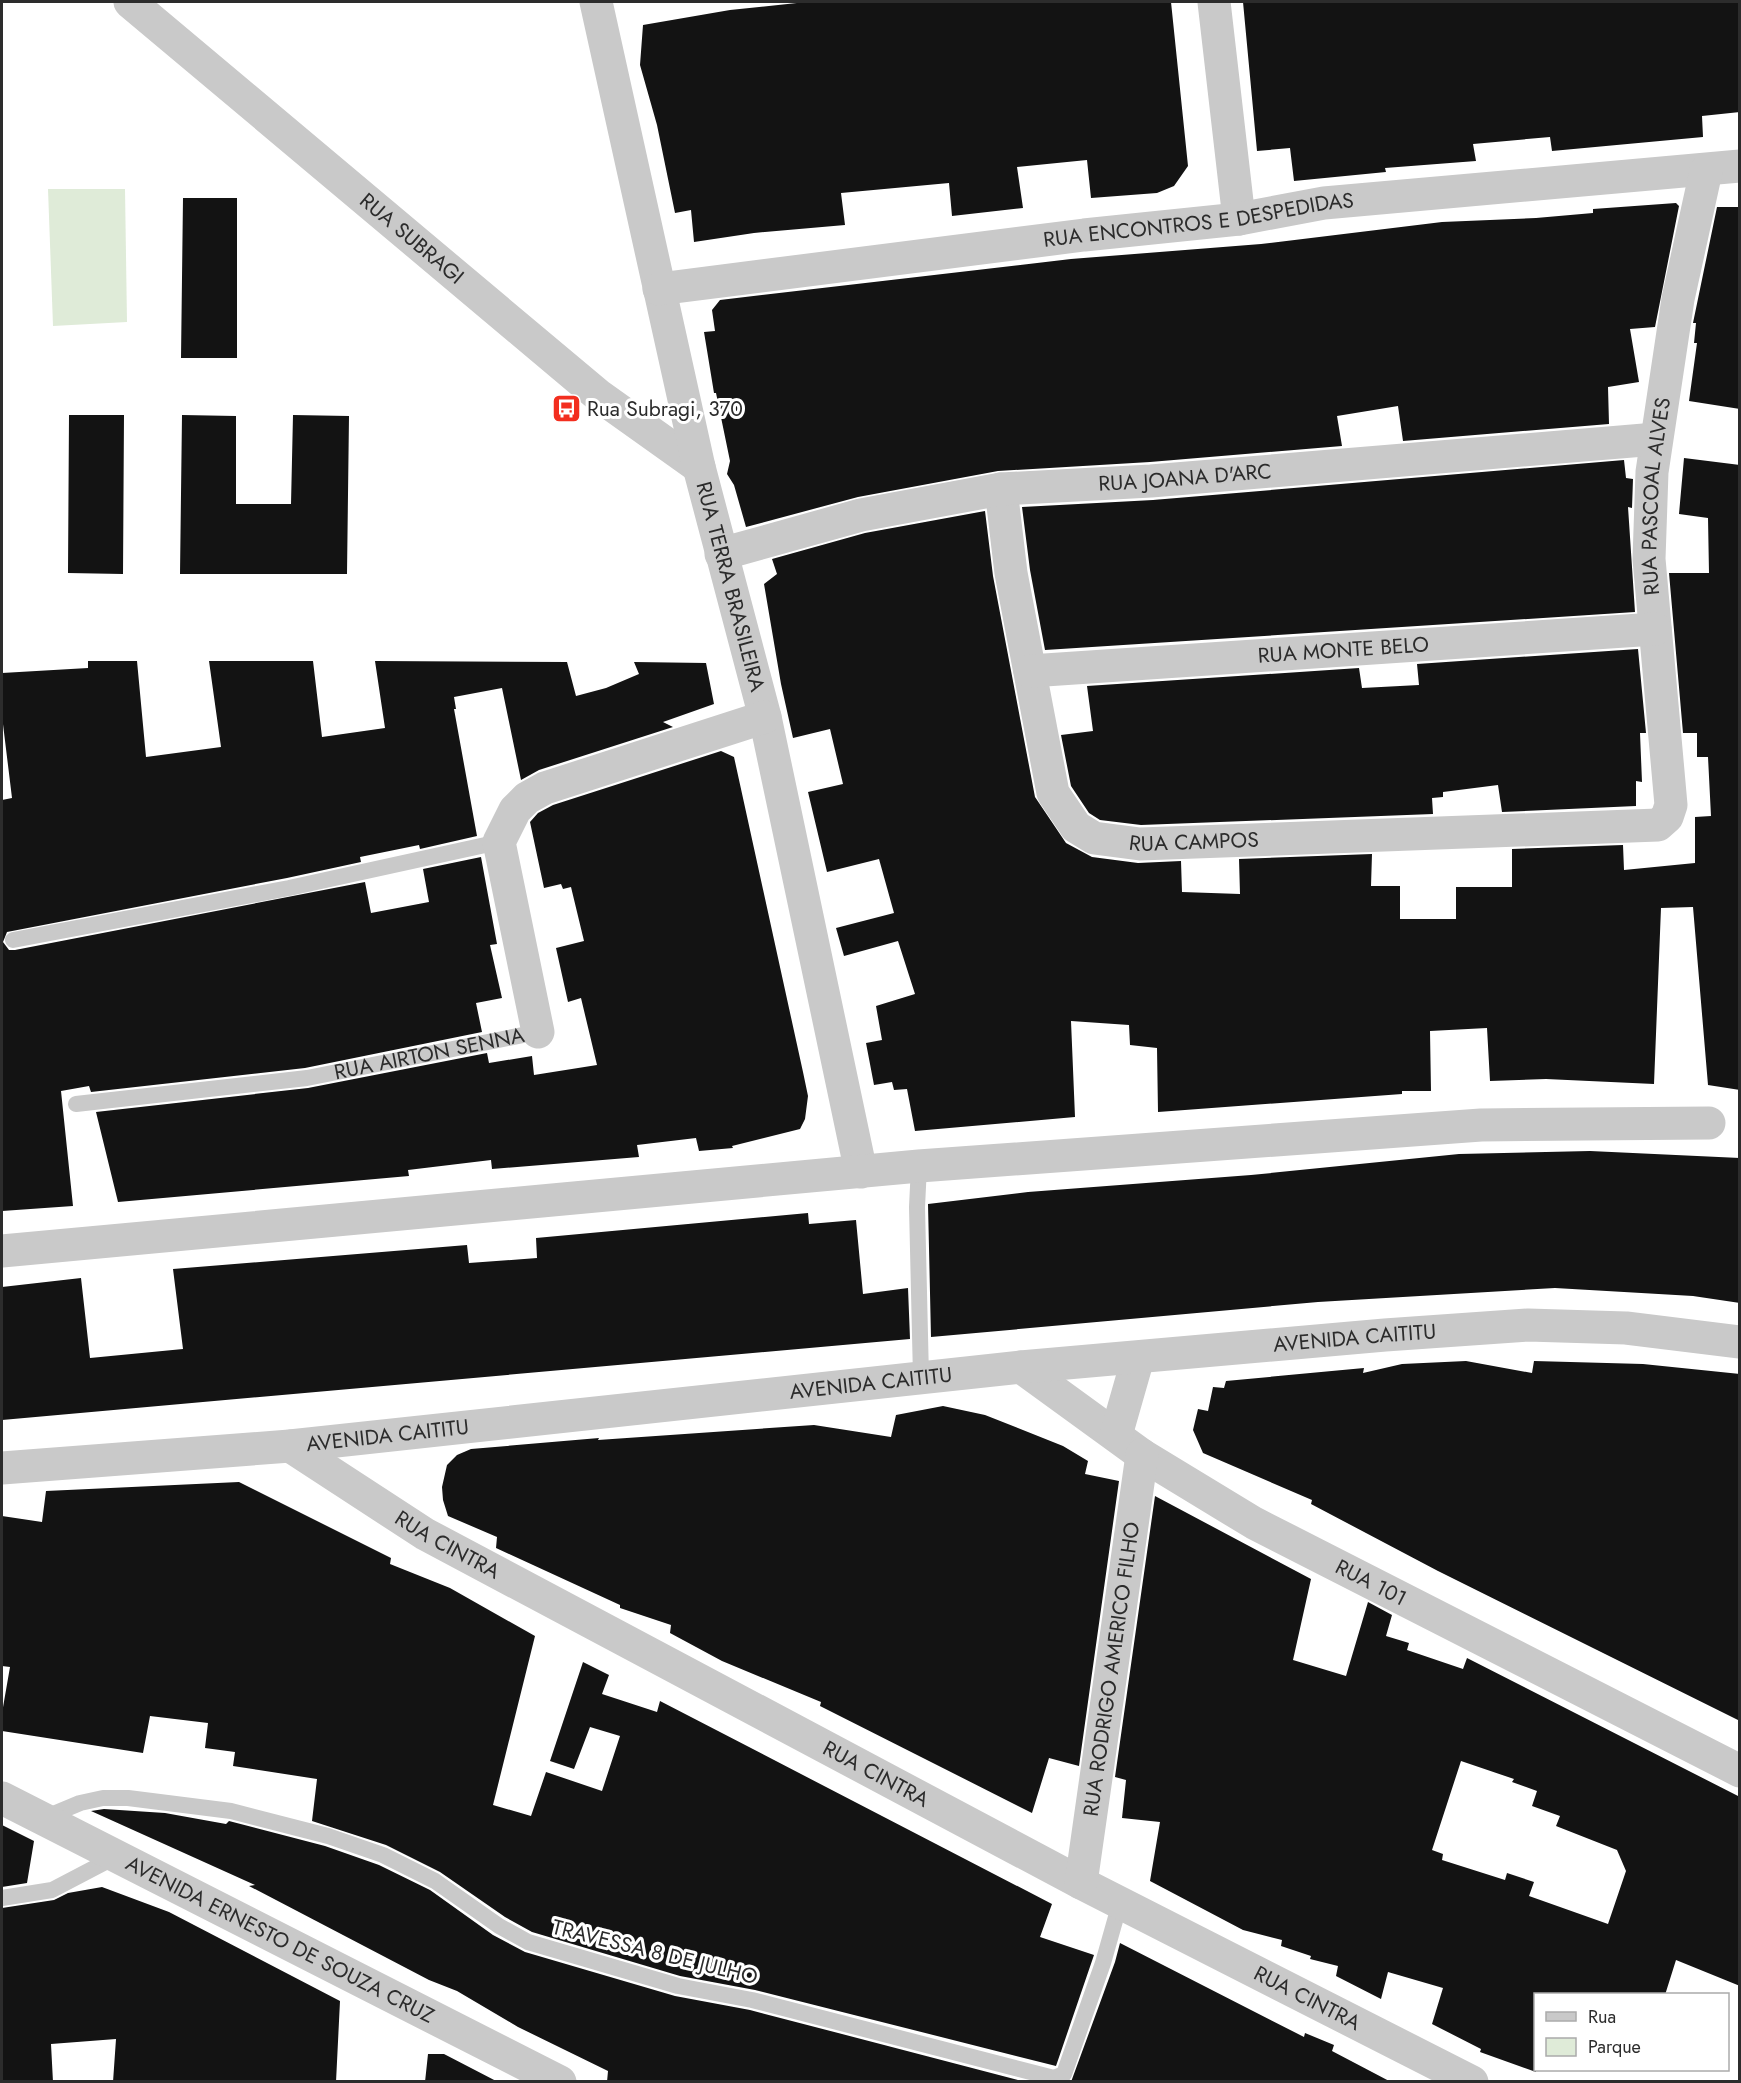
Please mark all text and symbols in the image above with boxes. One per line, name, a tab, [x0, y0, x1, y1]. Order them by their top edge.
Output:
street label: RUA ENCONTROS E DESPEDIDAS	[1042, 185, 1355, 255]
street label: RUA SUBRAGI	[353, 186, 470, 291]
bus stop icon: Rua Subragi, 370	[550, 393, 582, 425]
place label: Rua Subragi, 370	[587, 394, 743, 424]
street label: RUA PASCOAL ALVES	[1634, 395, 1678, 597]
street label: RUA JOANA D'ARC	[1098, 456, 1273, 499]
street label: RUA TERRA BRASILEIRA	[689, 478, 773, 695]
street label: RUA MONTE BELO	[1257, 629, 1430, 671]
street label: RUA CAMPOS	[1127, 825, 1259, 859]
street label: RUA AIRTON SENNA	[331, 1020, 527, 1087]
street label: AVENIDA CAITITU	[1272, 1316, 1437, 1360]
street label: AVENIDA CAITITU	[788, 1360, 954, 1407]
street label: AVENIDA CAITITU	[305, 1412, 470, 1459]
street label: RUA CINTRA	[389, 1503, 505, 1586]
street label: RUA RODRIGO AMERICO FILHO	[1076, 1520, 1147, 1818]
street label: RUA 101	[1330, 1552, 1412, 1613]
street label: RUA CINTRA	[818, 1733, 935, 1815]
street label: AVENIDA ERNESTO DE SOUZA CRUZ	[121, 1848, 440, 2031]
street label: TRAVESSA 8 DE JULHO	[549, 1912, 761, 1992]
street label: RUA CINTRA	[1249, 1958, 1366, 2038]
legend	[1534, 1993, 1729, 2071]
text: Rua	[1588, 2004, 1616, 2030]
text: Parque	[1588, 2034, 1641, 2060]

